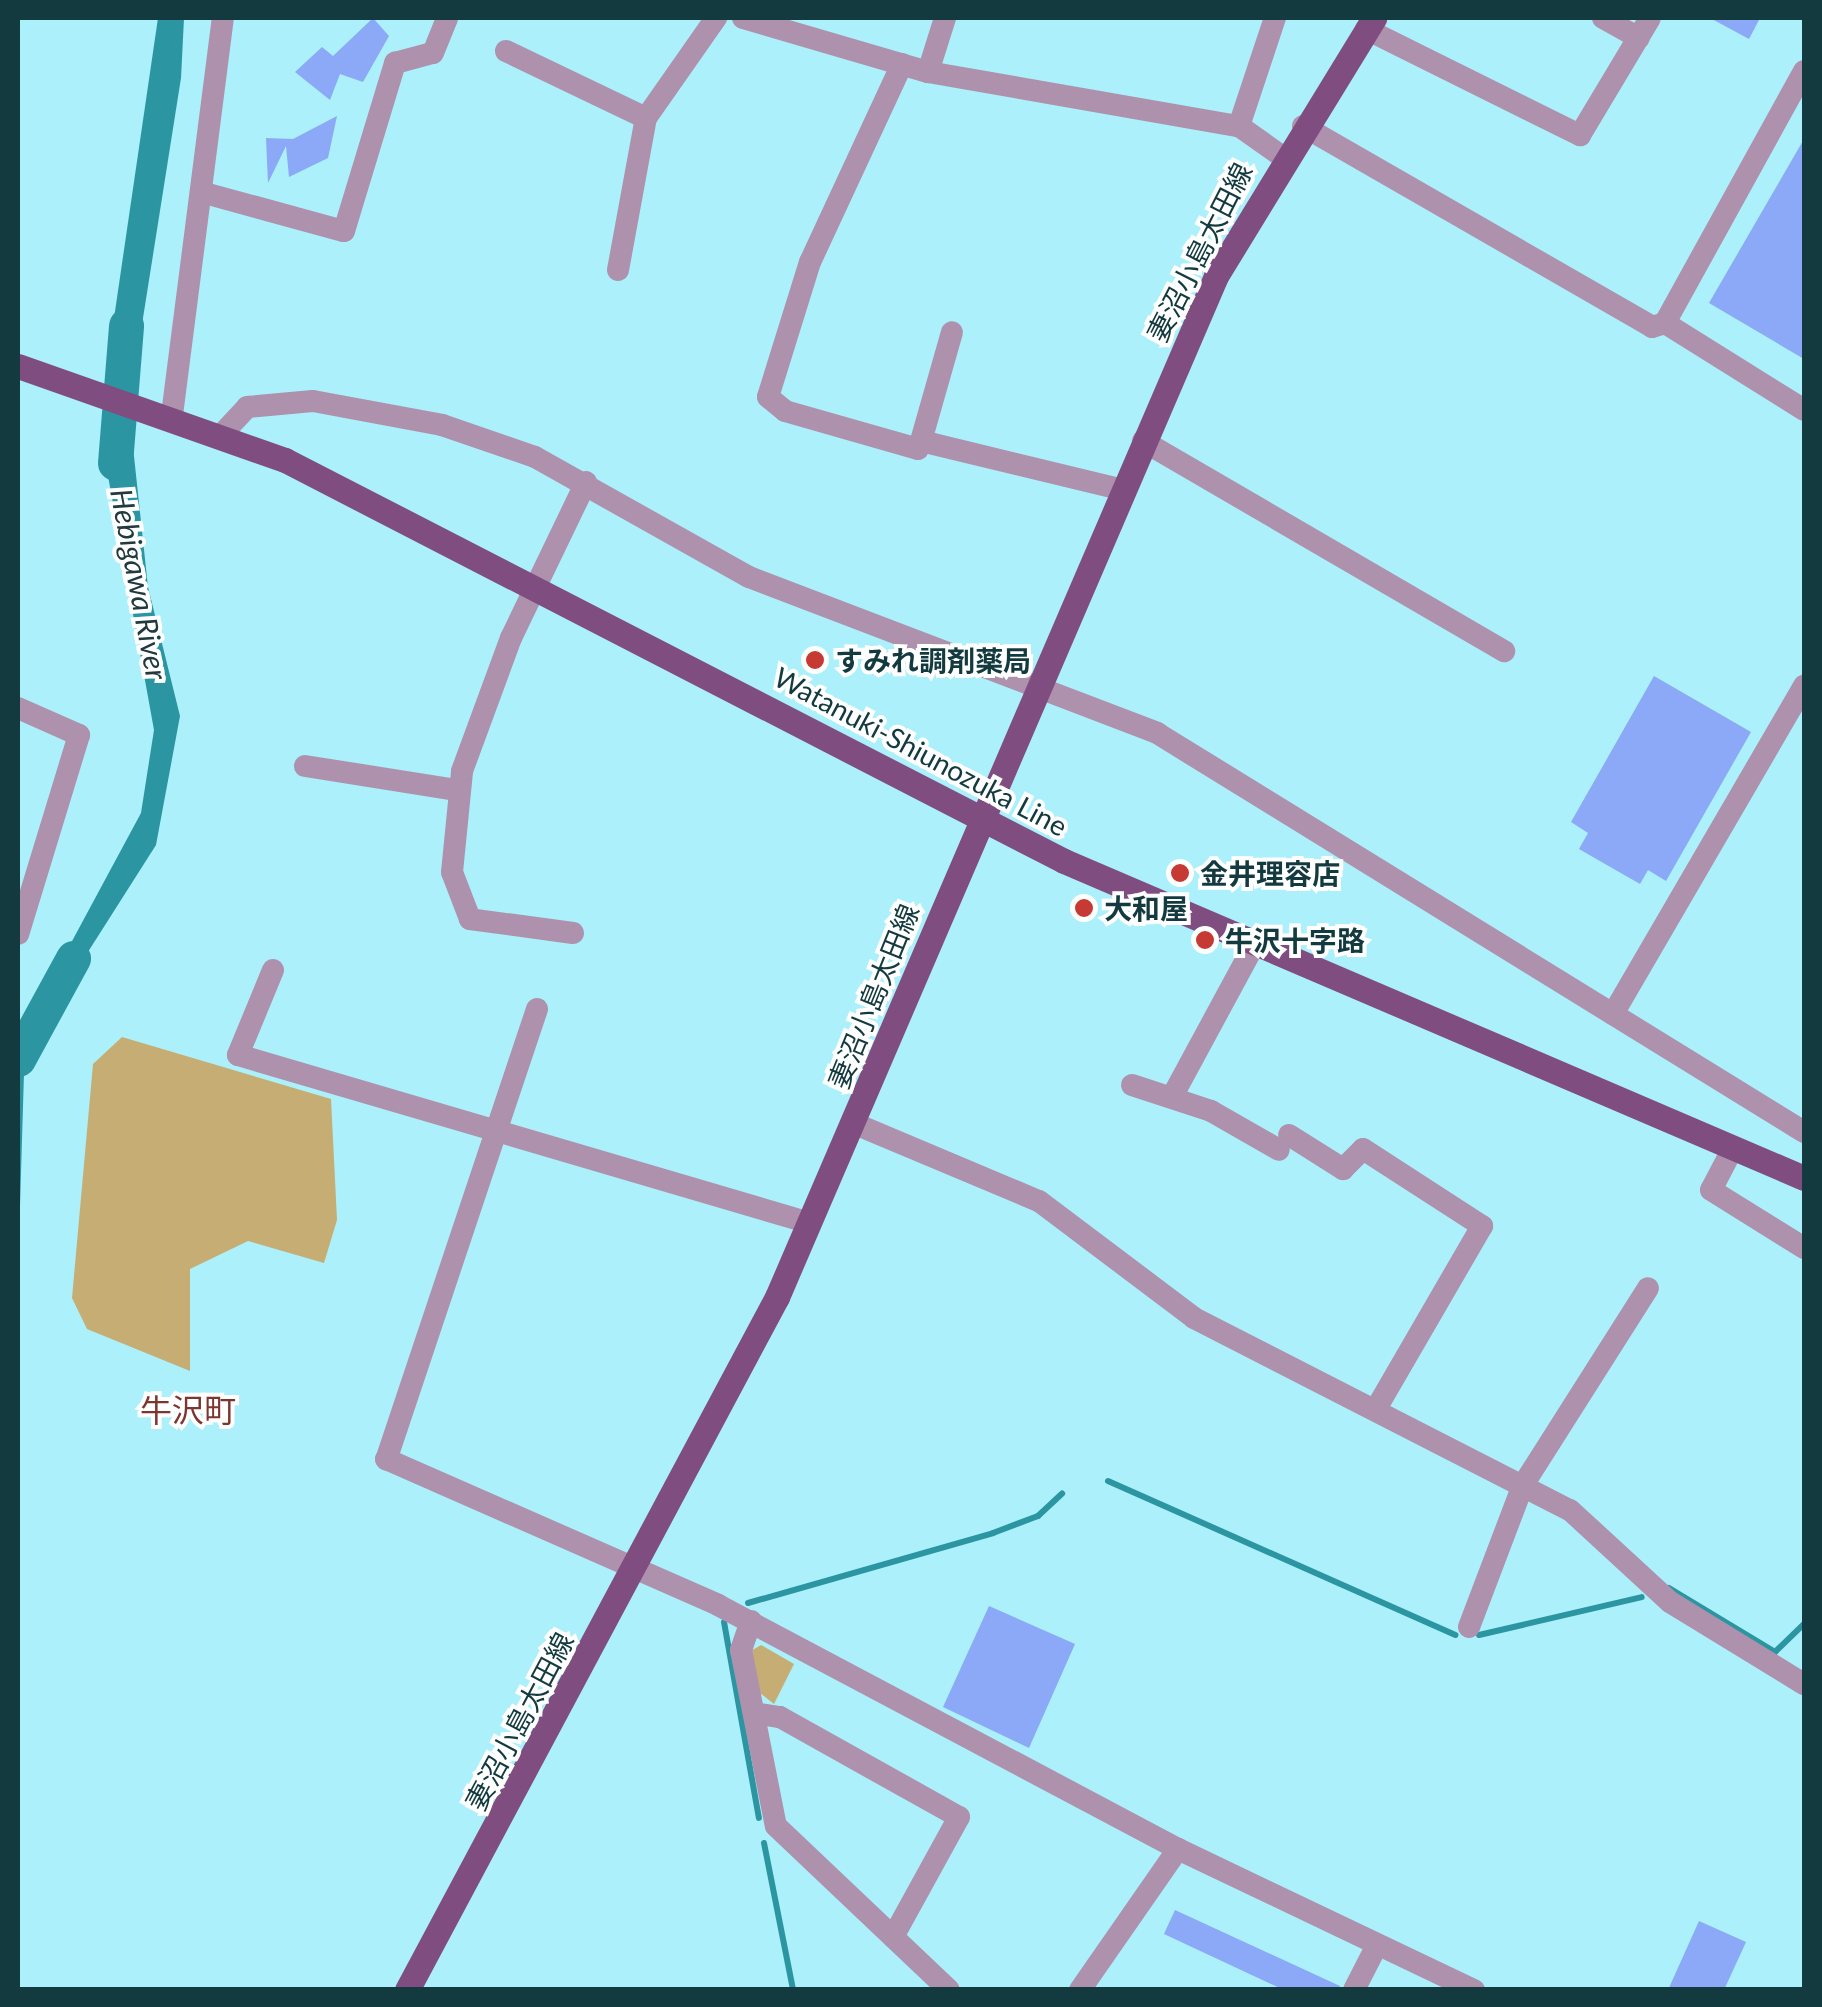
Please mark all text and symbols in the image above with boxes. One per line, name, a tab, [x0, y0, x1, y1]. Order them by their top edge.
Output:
street label: 妻沼小島太田線	[1140, 157, 1258, 347]
water label: Hebigawa River	[104, 485, 176, 683]
place label: すみれ調剤薬局	[835, 643, 1031, 677]
marker: すみれ調剤薬局	[804, 649, 826, 671]
street label: Watanuki-Shiunozuka Line	[769, 659, 1073, 843]
place label: 金井理容店	[1200, 856, 1340, 890]
marker: 金井理容店	[1169, 862, 1191, 884]
place label: 大和屋	[1104, 891, 1188, 925]
marker: 大和屋	[1073, 897, 1095, 919]
street label: 妻沼小島太田線	[821, 899, 925, 1093]
place label: 牛沢十字路	[1225, 923, 1365, 957]
marker: 牛沢十字路	[1194, 929, 1216, 951]
district label: 牛沢町	[140, 1391, 236, 1429]
street label: 妻沼小島太田線	[458, 1627, 580, 1815]

